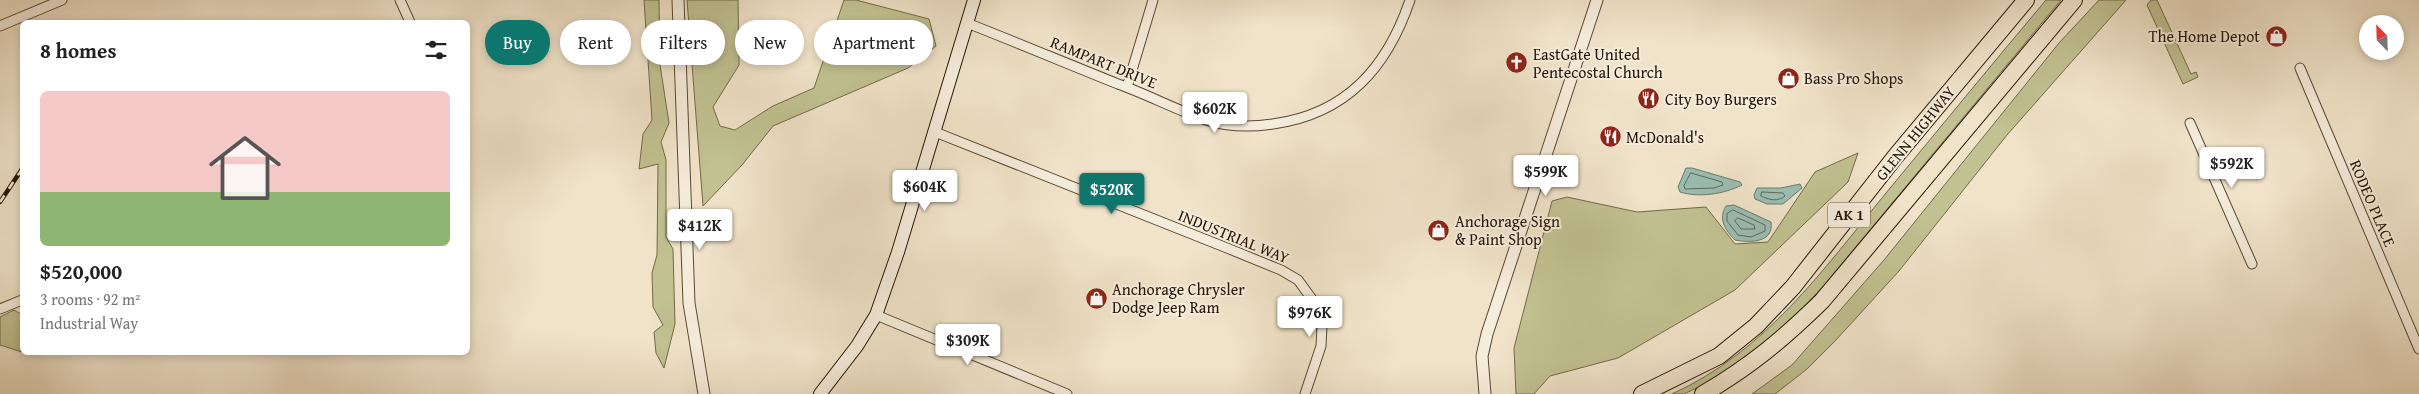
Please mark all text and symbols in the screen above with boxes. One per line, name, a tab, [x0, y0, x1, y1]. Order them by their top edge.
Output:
north arrow	[2359, 15, 2404, 60]
map controls	[2359, 15, 2404, 60]
chip: Buy	[485, 20, 550, 65]
chip: Rent	[560, 20, 631, 65]
chip: Filters	[641, 20, 725, 65]
chip: New	[735, 20, 804, 65]
chip: Apartment	[814, 20, 933, 65]
place label: The Home Depot	[2148, 24, 2260, 48]
shop icon: The Home Depot	[2264, 24, 2288, 48]
street label: RAMPART DRIVE	[1047, 30, 1161, 94]
text: 8 homes	[40, 35, 116, 66]
icon: filters	[422, 36, 450, 64]
place label: EastGate United Pentecostal Church	[1533, 42, 1663, 84]
church icon: EastGate United Pentecostal Church	[1505, 51, 1529, 75]
shop icon: Bass Pro Shops	[1776, 66, 1800, 90]
place label: Bass Pro Shops	[1804, 66, 1903, 90]
street label: GLENN HIGHWAY	[1869, 80, 1961, 185]
restaurant icon: City Boy Burgers	[1637, 87, 1661, 111]
place label: City Boy Burgers	[1665, 87, 1777, 111]
pin: $602K	[1180, 92, 1250, 134]
text: $602K	[1193, 96, 1237, 120]
icon: home	[200, 123, 290, 213]
restaurant icon: McDonald's	[1598, 125, 1622, 149]
place label: McDonald's	[1626, 125, 1704, 149]
pin: $592K	[2197, 146, 2267, 189]
text: $592K	[2210, 151, 2254, 175]
pin: $599K	[1511, 154, 1581, 197]
street label: RODEO PLACE	[2344, 156, 2402, 250]
text: $599K	[1524, 159, 1568, 183]
pin: $604K	[890, 170, 960, 212]
pin: $520K	[1077, 172, 1147, 215]
text: $604K	[903, 174, 947, 198]
text: $520K	[1090, 177, 1134, 201]
road number: AK 1	[1828, 202, 1870, 228]
street label: INDUSTRIAL WAY	[1175, 203, 1293, 269]
pin: $412K	[665, 208, 735, 251]
place label: Anchorage Sign & Paint Shop	[1455, 209, 1560, 251]
text: $412K	[678, 213, 722, 237]
shop icon: Anchorage Sign & Paint Shop	[1427, 218, 1451, 242]
text: $520,000	[40, 256, 122, 287]
place label: Anchorage Chrysler Dodge Jeep Ram	[1112, 277, 1245, 319]
shop icon: Anchorage Chrysler Dodge Jeep Ram	[1084, 286, 1108, 310]
text: 3 rooms · 92 m²	[40, 287, 140, 311]
pin: $976K	[1275, 296, 1345, 338]
text: $976K	[1288, 300, 1332, 324]
text: Industrial Way	[40, 311, 138, 335]
pin: $309K	[933, 324, 1003, 366]
text: $309K	[946, 328, 990, 352]

